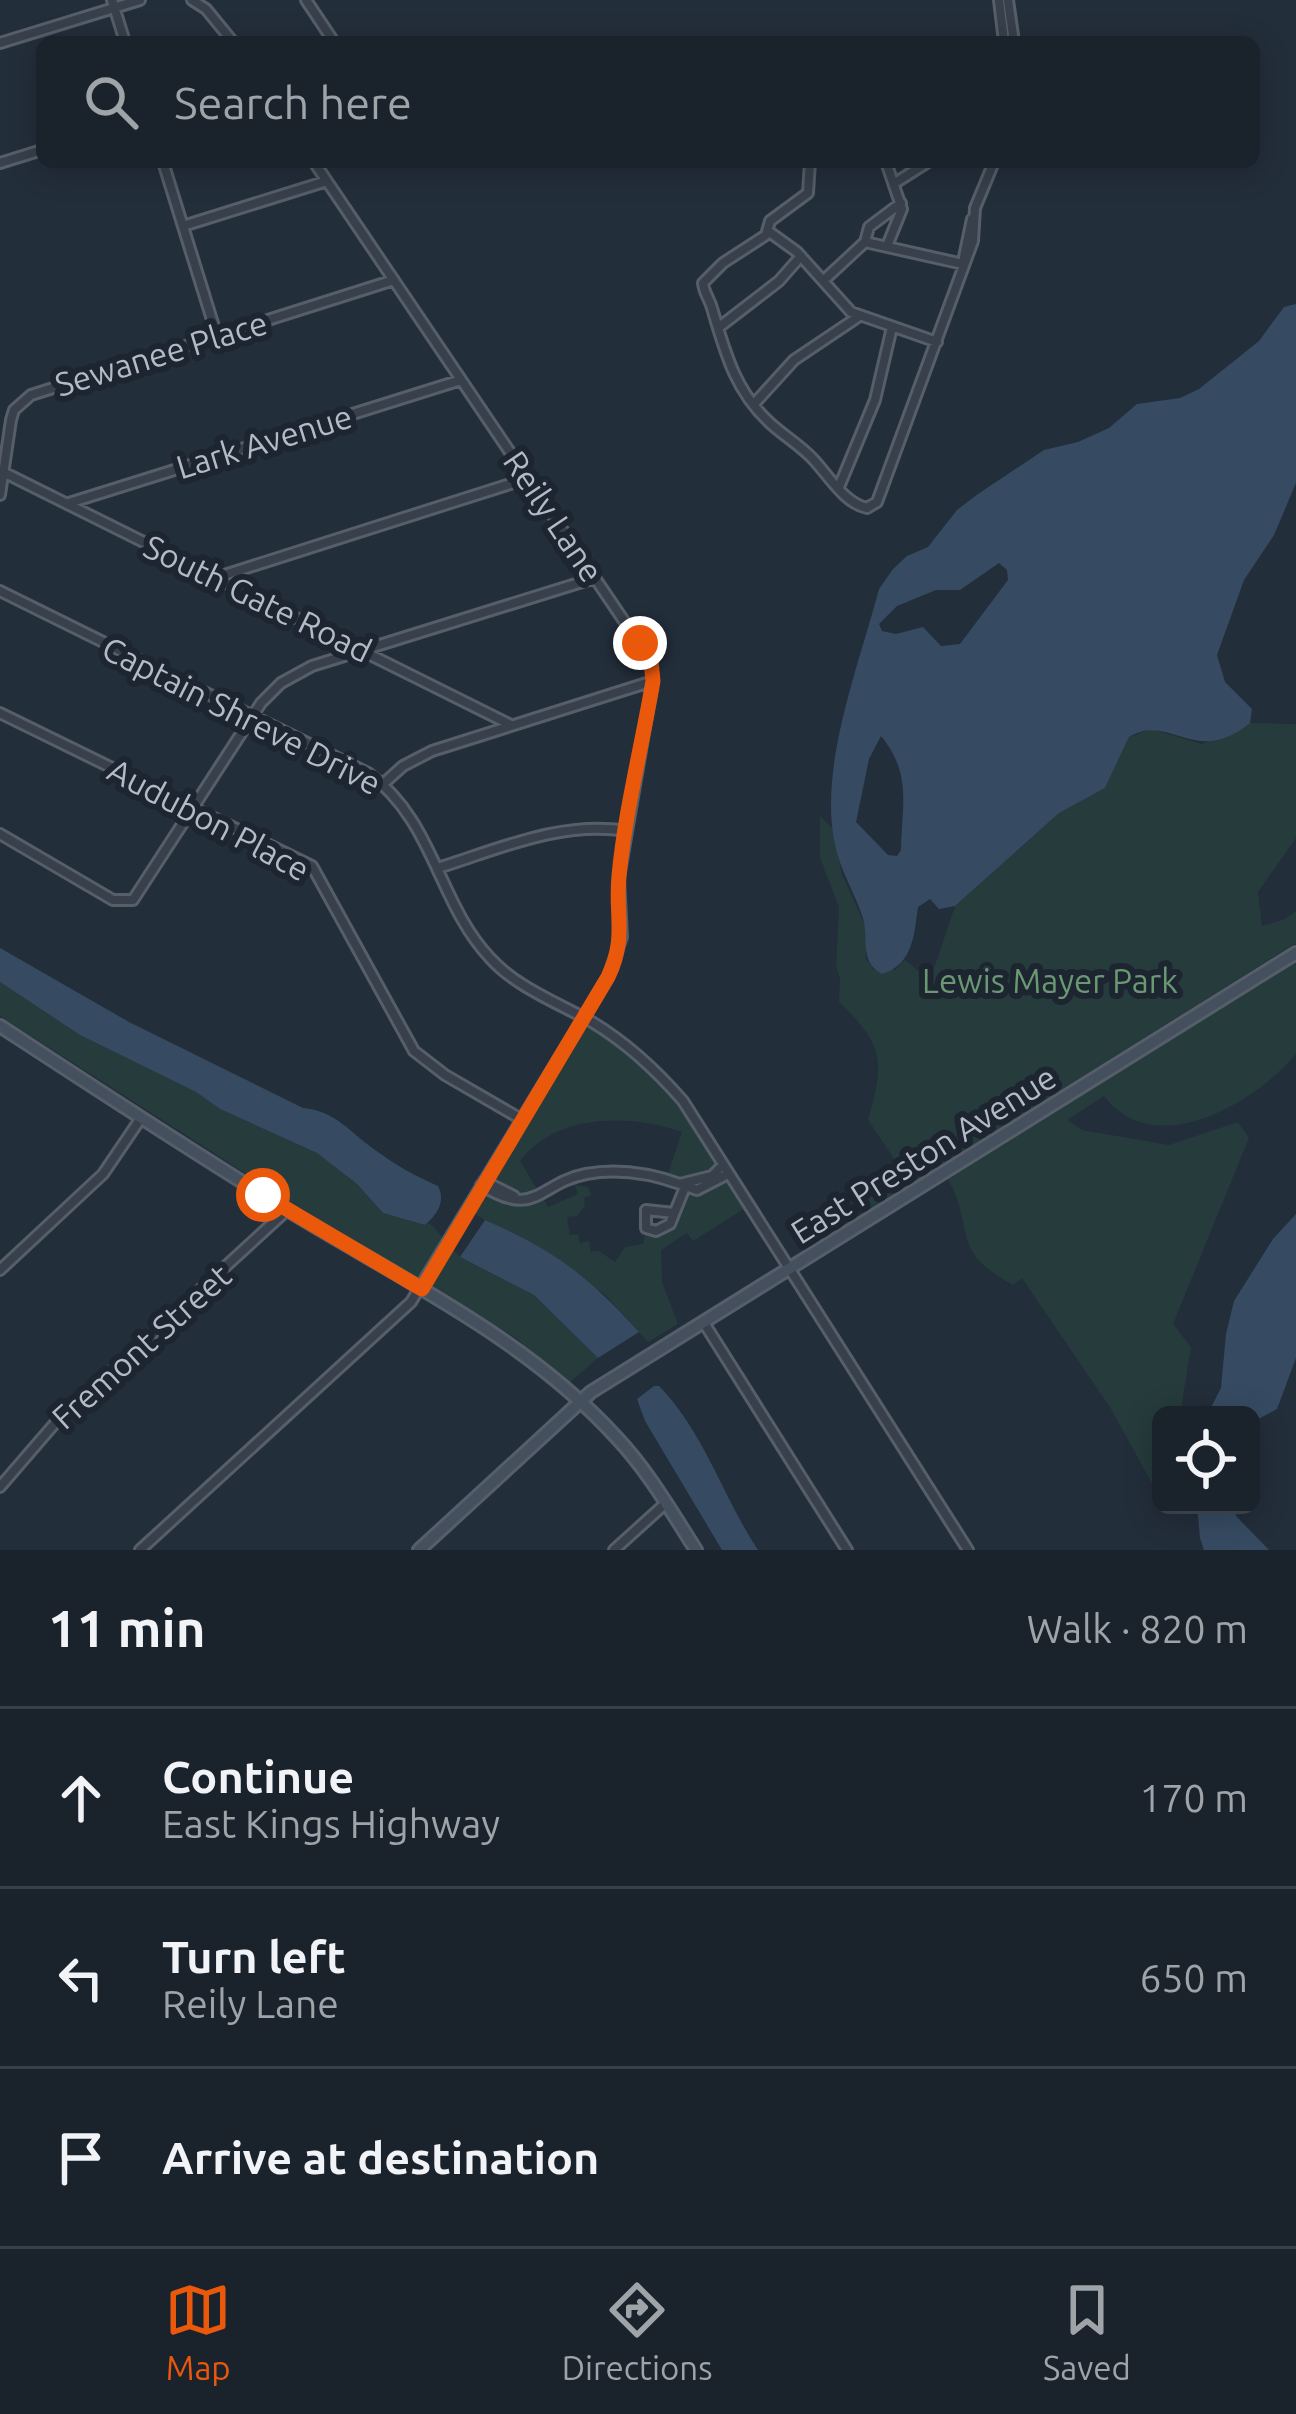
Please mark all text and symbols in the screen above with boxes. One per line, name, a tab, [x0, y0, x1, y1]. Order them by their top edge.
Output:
search box	[36, 36, 1260, 168]
icon: search	[78, 69, 144, 135]
text: Search here	[174, 77, 412, 128]
street label: Sewanee Place	[51, 303, 271, 403]
street label: Lark Avenue	[172, 397, 356, 485]
street label: Reily Lane	[497, 444, 611, 588]
street label: South Gate Road	[138, 527, 378, 669]
route end	[613, 616, 667, 670]
street label: Captain Shreve Drive	[97, 629, 387, 801]
street label: Audubon Place	[102, 750, 316, 888]
park label: Lewis Mayer Park	[922, 962, 1178, 999]
street label: East Preston Avenue	[784, 1058, 1062, 1250]
route start	[236, 1168, 290, 1222]
street label: Fremont Street	[44, 1256, 238, 1436]
map controls	[1152, 1406, 1260, 1514]
button: locate	[1152, 1406, 1260, 1514]
text: 11 min	[48, 1599, 206, 1657]
text: Walk · 820 m	[1027, 1607, 1248, 1650]
text: Continue	[162, 1751, 354, 1802]
icon: ahead	[48, 1765, 114, 1831]
text: 170 m	[1139, 1776, 1248, 1819]
text: East Kings Highway	[162, 1802, 500, 1845]
text: Turn left	[162, 1931, 346, 1982]
icon: left	[48, 1945, 114, 2011]
text: 650 m	[1139, 1956, 1248, 1999]
text: Reily Lane	[162, 1982, 339, 2025]
icon: arrive	[48, 2125, 114, 2191]
text: Arrive at destination	[162, 2132, 599, 2183]
tab: Map	[165, 2277, 231, 2386]
tab: Directions	[562, 2277, 712, 2386]
tab: Saved	[1043, 2277, 1131, 2386]

